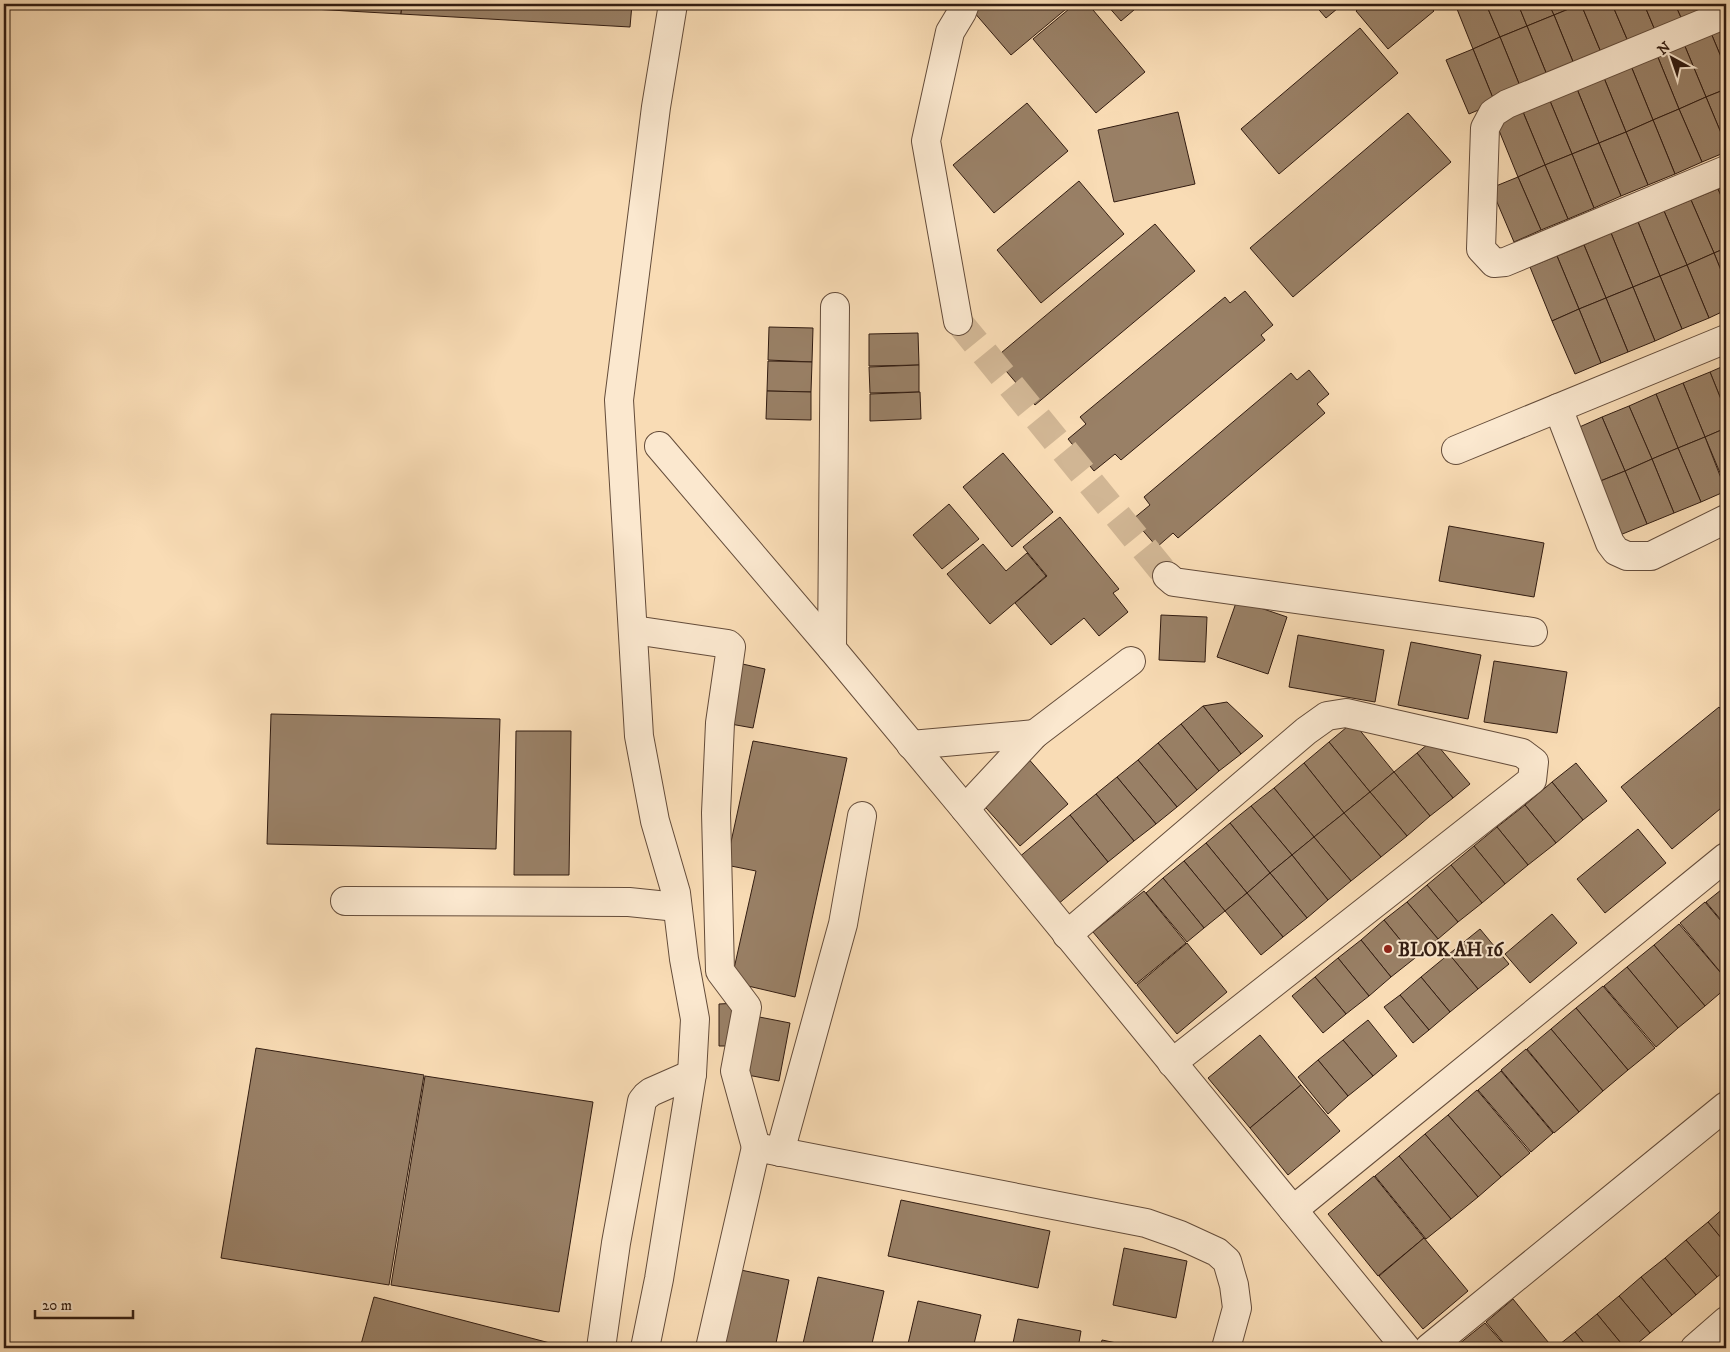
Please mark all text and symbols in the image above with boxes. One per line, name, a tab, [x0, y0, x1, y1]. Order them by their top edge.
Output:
north arrow	[1648, 32, 1698, 82]
text: N	[1654, 38, 1675, 59]
place label: BLOK AH 16	[1398, 939, 1504, 962]
marker: BLOK AH 16	[1382, 943, 1394, 955]
scale bar	[35, 1287, 132, 1319]
text: 20 m	[42, 1296, 72, 1315]

